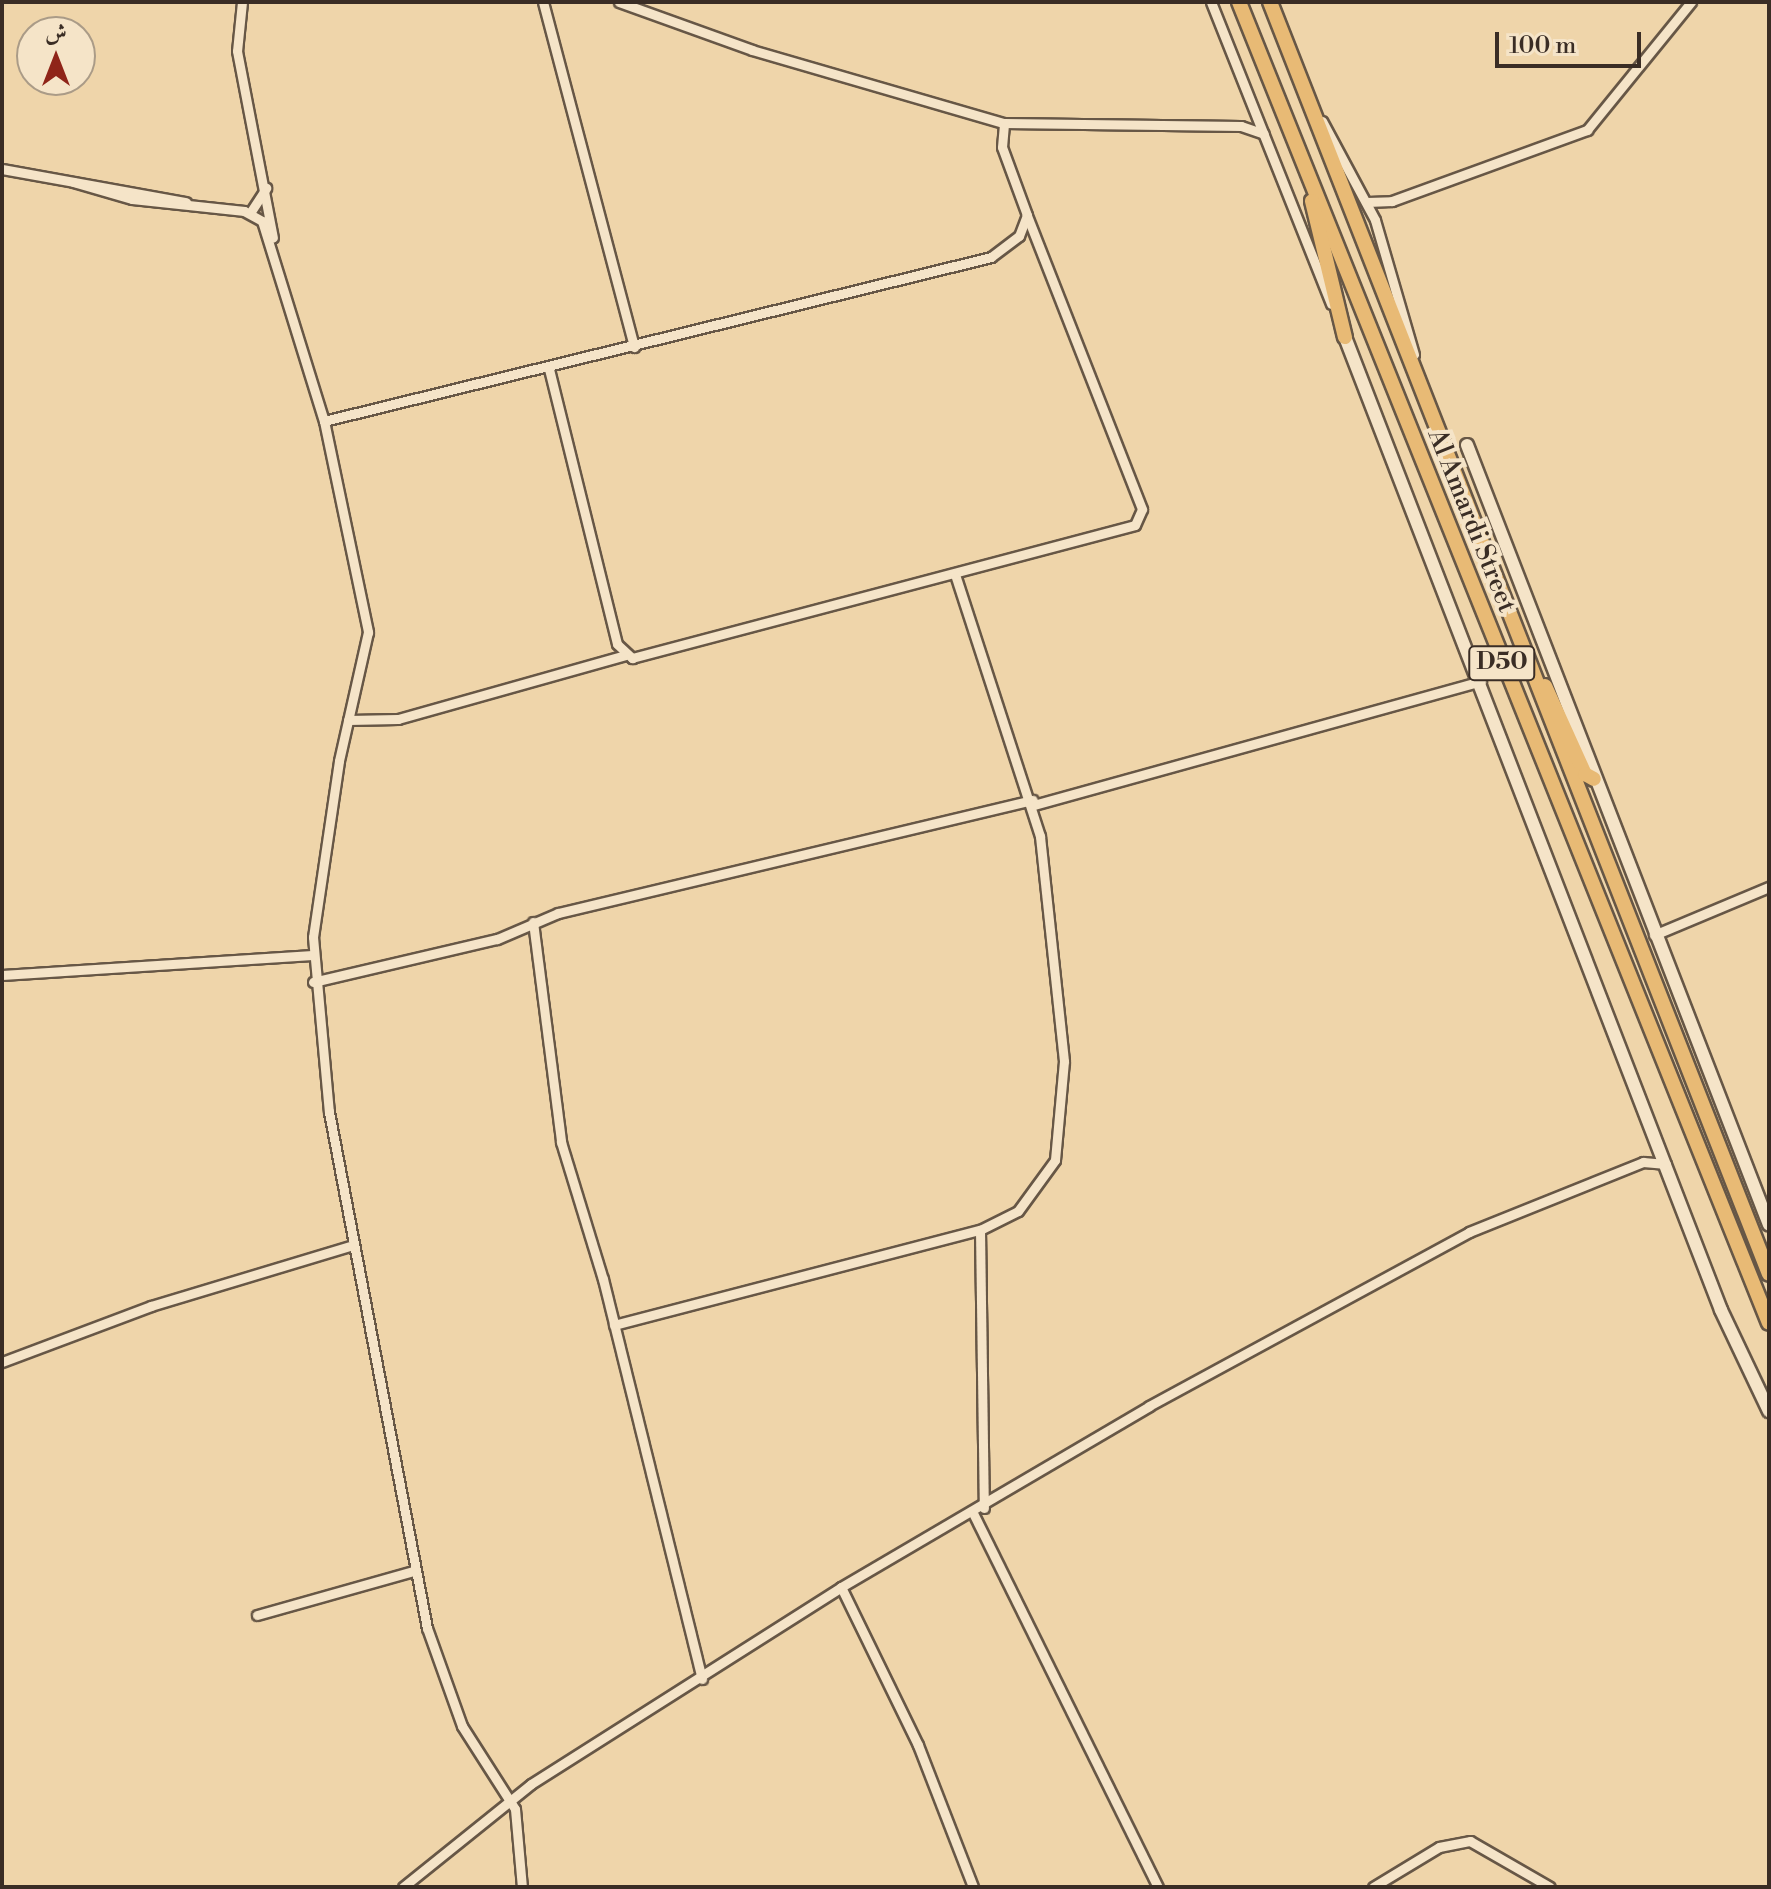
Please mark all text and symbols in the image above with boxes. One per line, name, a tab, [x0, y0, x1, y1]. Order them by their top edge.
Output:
north arrow	[16, 16, 96, 96]
scale bar	[1499, 16, 1645, 66]
text: ش	[45, 20, 67, 47]
text: 100 m	[1509, 31, 1576, 61]
street label: Al Amardi Street	[1420, 425, 1522, 617]
road number: D50	[1468, 643, 1536, 683]

